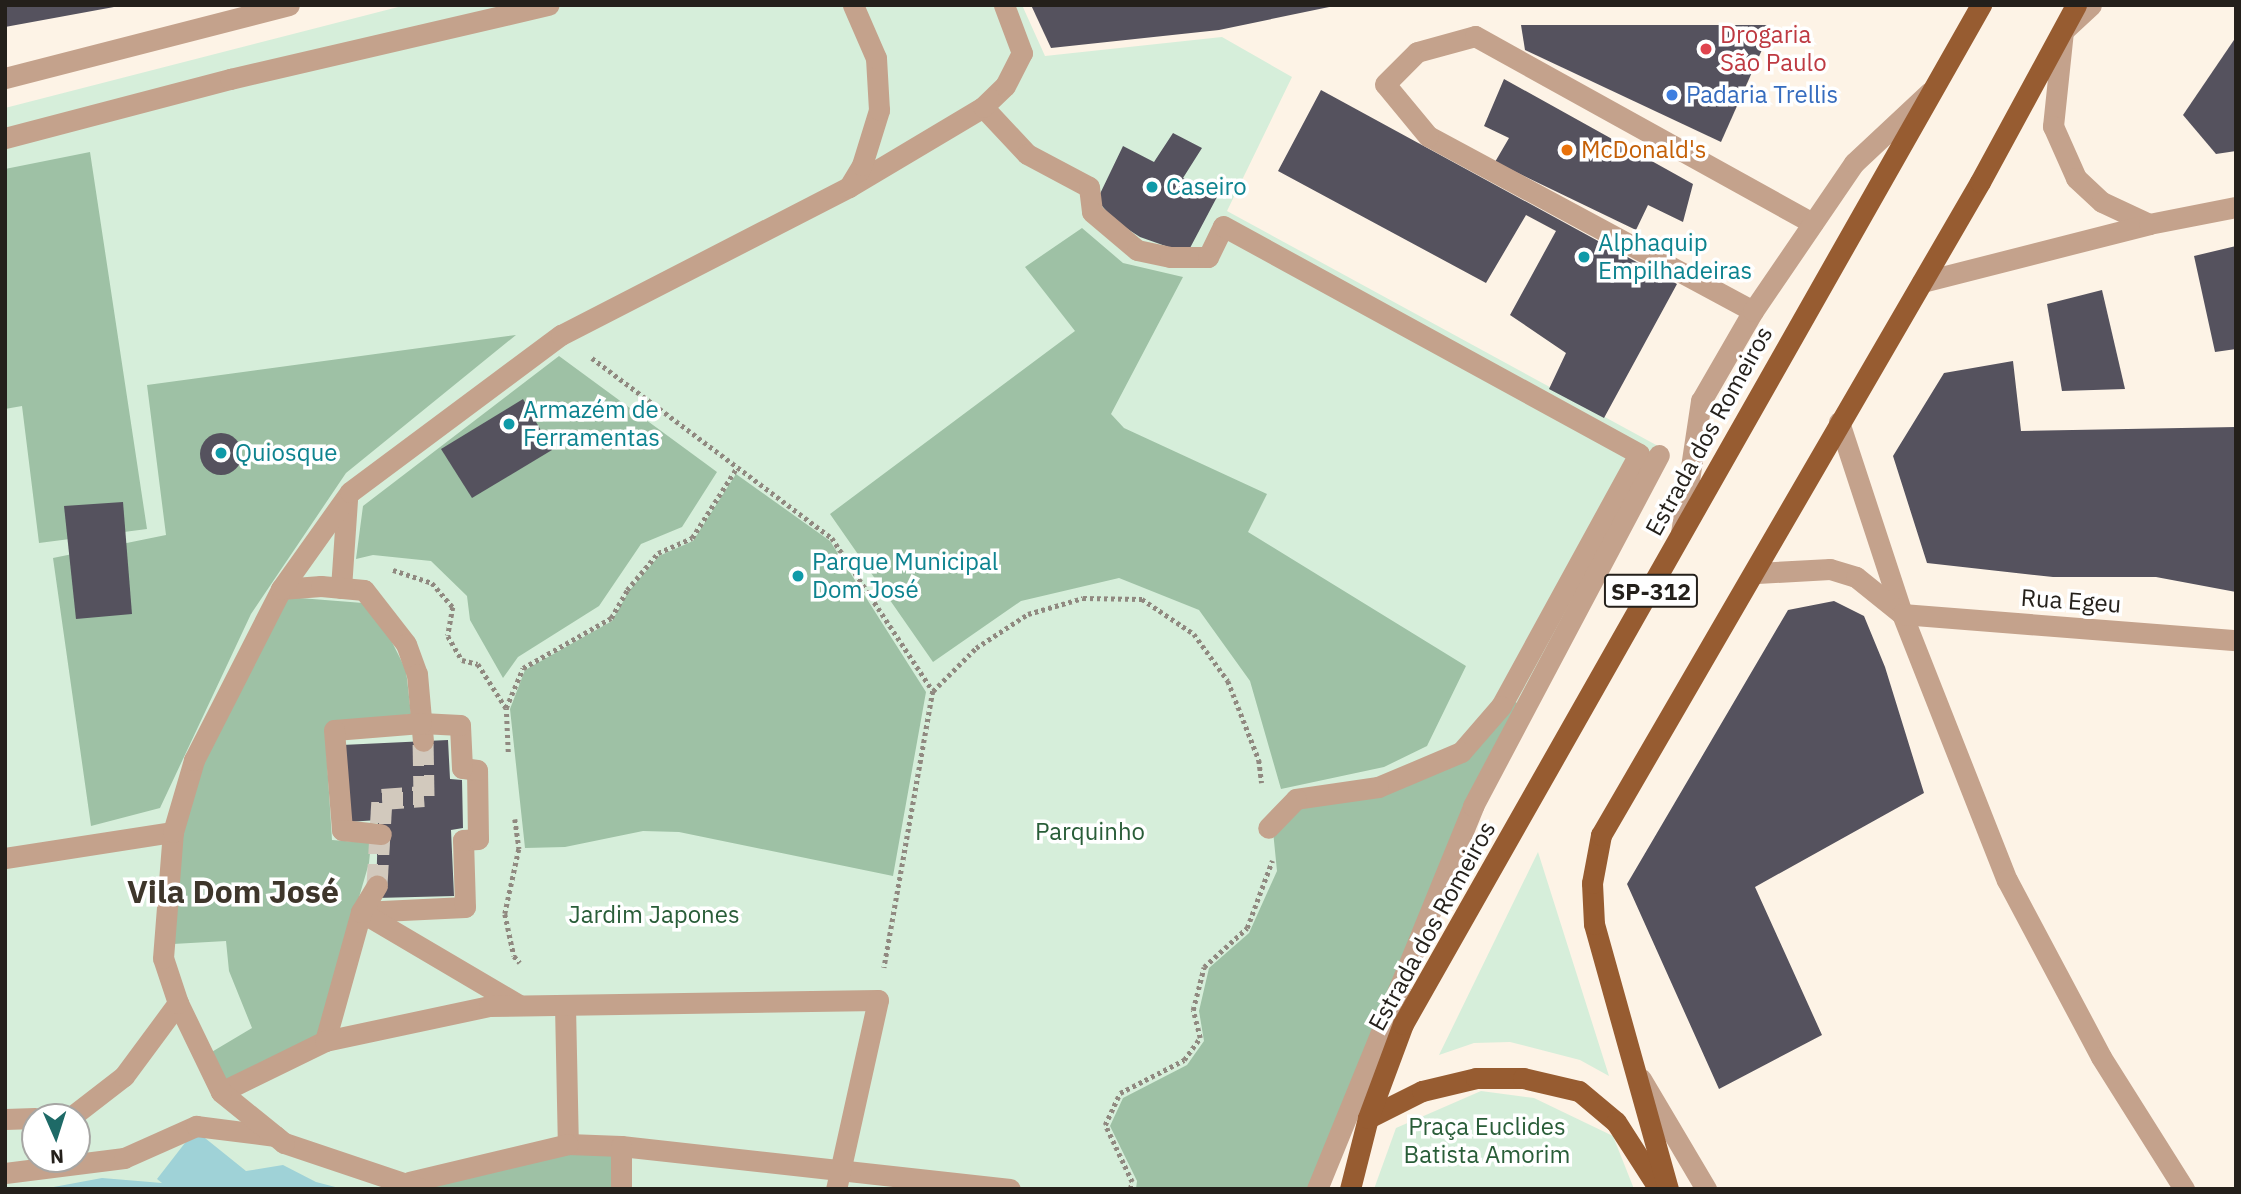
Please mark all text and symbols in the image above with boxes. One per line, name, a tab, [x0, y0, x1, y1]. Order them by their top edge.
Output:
place label: Drogaria São Paulo	[1720, 21, 1827, 77]
marker: Drogaria São Paulo	[1698, 41, 1714, 57]
place label: Padaria Trellis	[1686, 81, 1838, 109]
marker: Padaria Trellis	[1664, 87, 1680, 103]
place label: McDonald's	[1581, 136, 1706, 164]
marker: McDonald's	[1559, 142, 1575, 158]
place label: Caseiro	[1166, 173, 1247, 201]
marker: Caseiro	[1144, 179, 1160, 195]
place label: Alphaquip Empilhadeiras	[1598, 229, 1752, 285]
marker: Alphaquip Empilhadeiras	[1576, 249, 1592, 265]
street label: Estrada dos Romeiros	[1639, 321, 1779, 541]
place label: Armazém de Ferramentas	[523, 396, 660, 452]
marker: Armazém de Ferramentas	[501, 416, 517, 432]
place label: Quiosque	[235, 439, 337, 467]
marker: Quiosque	[213, 445, 229, 461]
place label: Parque Municipal Dom José	[812, 548, 998, 604]
marker: Parque Municipal Dom José	[790, 568, 806, 584]
road number: SP-312	[1604, 572, 1698, 610]
street label: Rua Egeu	[2020, 583, 2122, 619]
street label: Estrada dos Romeiros	[1362, 816, 1502, 1036]
park label: Parquinho	[1035, 818, 1145, 846]
district label: Vila Dom José	[127, 872, 339, 910]
park label: Jardim Japones	[568, 901, 740, 929]
north arrow	[21, 1103, 91, 1173]
park label: Praça Euclides Batista Amorim	[1404, 1113, 1570, 1169]
text: N	[50, 1145, 65, 1169]

